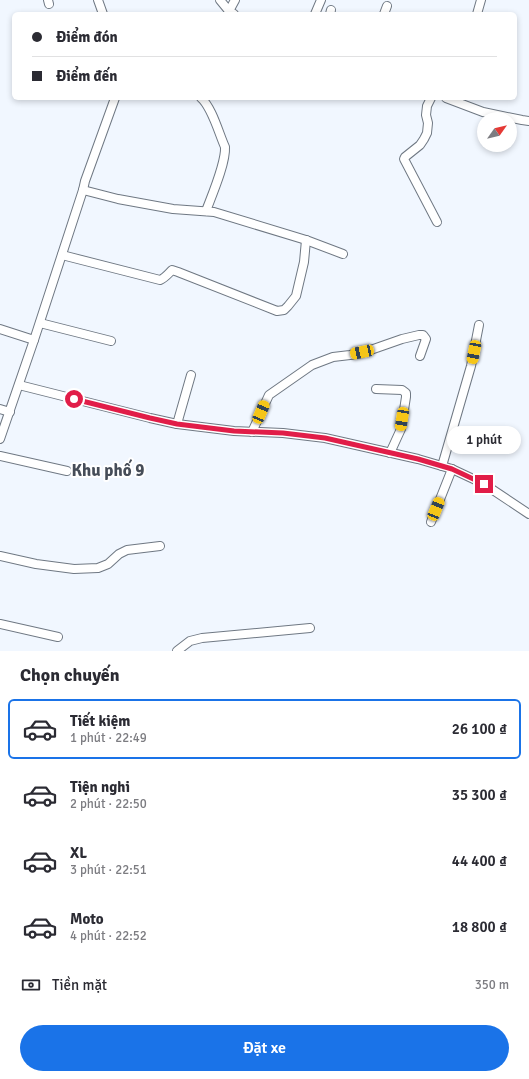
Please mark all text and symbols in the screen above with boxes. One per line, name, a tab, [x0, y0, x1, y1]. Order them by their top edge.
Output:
text: Điểm đón	[56, 28, 118, 46]
text: Điểm đến	[56, 67, 117, 85]
north arrow	[477, 112, 517, 152]
map controls	[477, 112, 517, 152]
car	[466, 339, 482, 365]
car	[349, 344, 375, 360]
route start	[65, 390, 83, 408]
car	[251, 399, 271, 425]
car	[394, 406, 410, 432]
callout: 1 phút	[447, 426, 521, 454]
text: 1 phút	[466, 432, 502, 448]
district label: Khu phố 9	[71, 459, 145, 481]
route end	[475, 475, 493, 493]
car	[426, 496, 446, 522]
text: Chọn chuyến	[20, 664, 120, 686]
icon: car	[22, 711, 58, 747]
text: Tiết kiệm	[70, 712, 130, 730]
text: 26 100 ₫	[452, 720, 507, 738]
text: 1 phút · 22:49	[70, 730, 147, 746]
icon: car	[22, 777, 58, 813]
text: Tiện nghi	[70, 778, 130, 796]
text: 35 300 ₫	[452, 786, 507, 804]
text: 2 phút · 22:50	[70, 796, 147, 812]
icon: car	[22, 843, 58, 879]
text: XL	[70, 844, 87, 862]
text: 44 400 ₫	[452, 852, 507, 870]
text: 3 phút · 22:51	[70, 862, 147, 878]
icon: car	[22, 909, 58, 945]
text: Moto	[70, 910, 104, 928]
text: 18 800 ₫	[452, 918, 507, 936]
text: 4 phút · 22:52	[70, 928, 147, 944]
icon: cash	[20, 974, 42, 996]
text: Tiền mặt	[52, 976, 107, 994]
text: 350 m	[475, 977, 509, 993]
button: Đặt xe	[20, 1025, 509, 1071]

